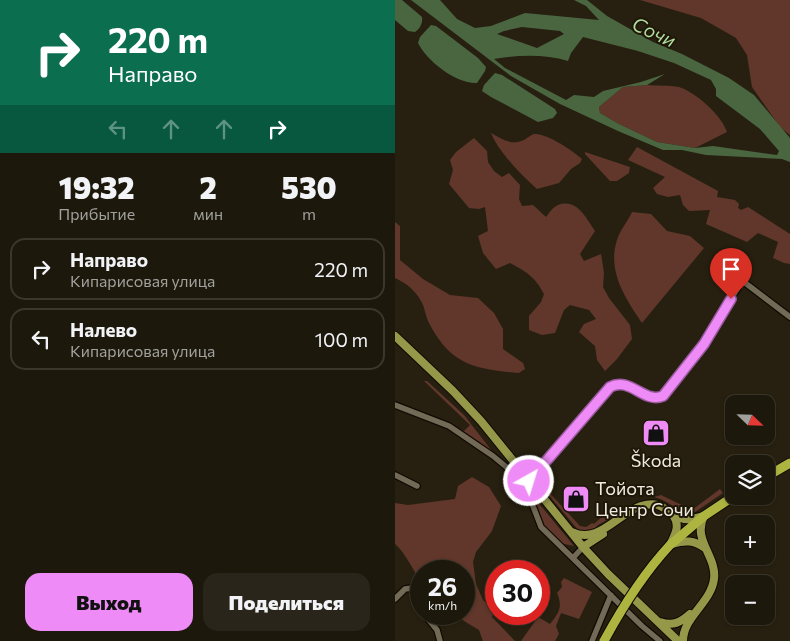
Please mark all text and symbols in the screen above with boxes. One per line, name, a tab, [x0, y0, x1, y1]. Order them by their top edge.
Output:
water label: Сочи	[629, 12, 680, 52]
text: 220 m	[108, 17, 208, 60]
icon: right	[25, 20, 90, 85]
text: Направо	[108, 60, 198, 87]
icon: left	[104, 115, 132, 143]
icon: ahead	[157, 115, 185, 143]
icon: ahead	[210, 115, 238, 143]
icon: right	[263, 115, 291, 143]
text: 19:32	[59, 168, 135, 205]
text: 2	[200, 168, 217, 205]
text: 530	[281, 168, 337, 205]
text: Прибытие	[58, 204, 135, 223]
text: мин	[193, 204, 223, 223]
text: m	[302, 204, 316, 223]
text: Направо	[70, 248, 148, 271]
pin	[710, 248, 752, 299]
icon: right	[27, 255, 55, 283]
icon: arrive	[717, 255, 745, 283]
text: 220 m	[314, 258, 368, 281]
text: Кипарисовая улица	[70, 271, 215, 290]
text: Налево	[70, 318, 137, 341]
icon: left	[27, 325, 55, 353]
text: 100 m	[315, 328, 368, 351]
text: Кипарисовая улица	[70, 341, 215, 360]
north arrow	[725, 395, 775, 445]
map controls	[725, 395, 775, 625]
shop icon: Škoda	[641, 418, 671, 448]
place label: Škoda	[631, 449, 681, 471]
position arrow	[502, 454, 554, 506]
button: layers	[725, 455, 775, 505]
place label: Тойота Центр Сочи	[595, 477, 694, 520]
shop icon: Тойота Центр Сочи	[561, 484, 591, 514]
button: +	[725, 515, 775, 565]
speed limit sign: 30	[485, 560, 550, 625]
text: 26	[428, 571, 457, 601]
button: Выход	[25, 573, 193, 631]
button: Поделиться	[203, 573, 370, 631]
button: −	[725, 575, 775, 625]
text: km/h	[428, 598, 457, 612]

